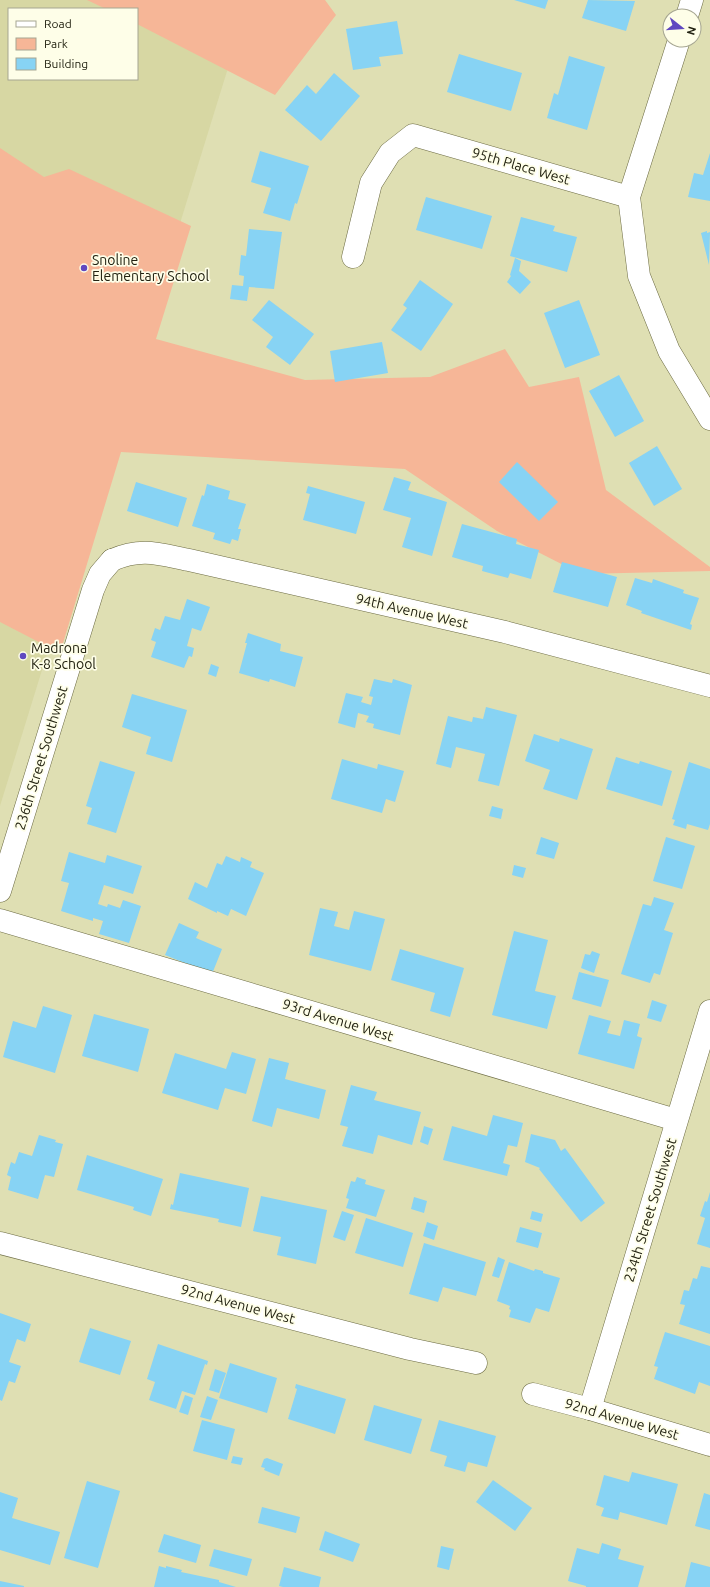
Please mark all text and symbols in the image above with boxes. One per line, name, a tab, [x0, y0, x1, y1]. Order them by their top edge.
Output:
legend	[8, 8, 138, 80]
north arrow	[662, 8, 702, 48]
text: Road	[44, 17, 72, 30]
text: N	[685, 25, 699, 37]
text: Park	[44, 37, 68, 50]
text: Building	[44, 57, 88, 70]
street label: 95th Place West	[470, 144, 572, 188]
place label: Snoline Elementary School	[92, 252, 210, 284]
marker: Snoline Elementary School	[79, 263, 89, 273]
street label: 94th Avenue West	[354, 590, 470, 632]
place label: Madrona K-8 School	[31, 640, 96, 672]
marker: Madrona K-8 School	[18, 651, 28, 661]
street label: 236th Street Southwest	[11, 684, 71, 832]
street label: 93rd Avenue West	[281, 996, 396, 1045]
street label: 234th Street Southwest	[620, 1136, 680, 1284]
street label: 92nd Avenue West	[179, 1281, 297, 1327]
street label: 92nd Avenue West	[563, 1395, 681, 1443]

